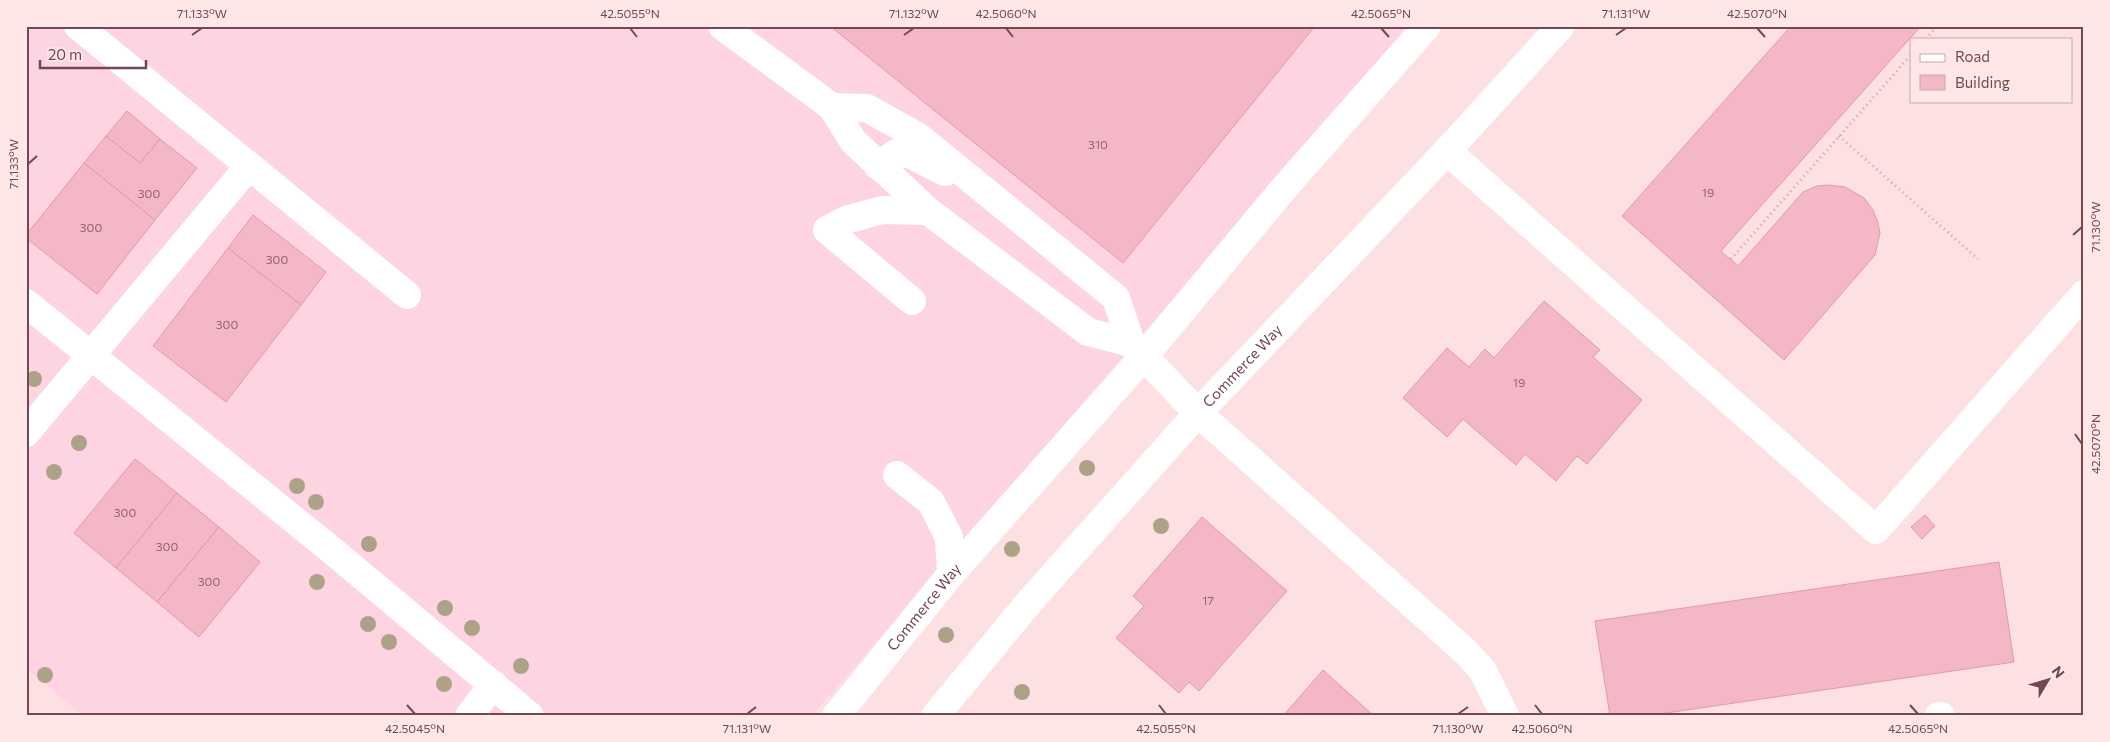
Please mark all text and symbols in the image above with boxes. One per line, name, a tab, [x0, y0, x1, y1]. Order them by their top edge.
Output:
text: 71.133°W	[177, 6, 227, 20]
text: 42.5055°N	[600, 6, 660, 20]
text: 71.132°W	[889, 6, 939, 20]
text: 42.5060°N	[975, 6, 1037, 20]
text: 42.5065°N	[1351, 6, 1411, 20]
text: 71.131°W	[1602, 6, 1650, 20]
text: 42.5070°N	[1727, 6, 1787, 20]
scale bar	[40, 38, 146, 70]
legend	[1910, 38, 2072, 102]
text: 20 m	[48, 45, 82, 63]
text: Road	[1955, 47, 1990, 65]
text: Building	[1955, 73, 2010, 91]
house number: 310	[1088, 137, 1108, 151]
text: 71.133°W	[6, 139, 20, 189]
house number: 19	[1702, 185, 1714, 199]
house number: 300	[138, 186, 160, 200]
text: 71.130°W	[2088, 201, 2102, 253]
house number: 300	[80, 220, 102, 234]
house number: 300	[266, 252, 288, 266]
house number: 300	[216, 317, 238, 331]
street label: Commerce Way	[1198, 320, 1285, 410]
house number: 19	[1513, 375, 1525, 389]
text: 42.5070°N	[2088, 414, 2102, 474]
house number: 300	[114, 505, 136, 519]
house number: 300	[156, 539, 178, 553]
street label: Commerce Way	[883, 559, 964, 654]
house number: 300	[198, 574, 220, 588]
house number: 17	[1202, 593, 1214, 607]
north arrow	[2022, 654, 2072, 704]
text: N	[2049, 662, 2069, 681]
text: 42.5045°N	[385, 721, 445, 735]
text: 71.131°W	[723, 721, 771, 735]
text: 42.5055°N	[1136, 721, 1196, 735]
text: 71.130°W	[1432, 721, 1484, 735]
text: 42.5060°N	[1511, 721, 1573, 735]
text: 42.5065°N	[1888, 721, 1948, 735]

